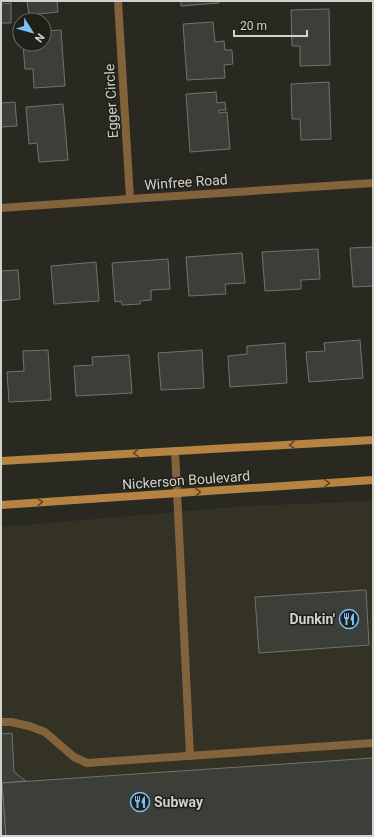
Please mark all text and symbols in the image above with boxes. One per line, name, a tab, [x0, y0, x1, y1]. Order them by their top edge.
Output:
north arrow	[12, 12, 52, 52]
scale bar	[234, 12, 307, 38]
text: 20 m	[240, 19, 267, 33]
text: N	[32, 31, 47, 45]
street label: Egger Circle	[101, 63, 121, 139]
street label: Winfree Road	[144, 171, 228, 193]
one-way arrow	[289, 440, 295, 449]
one-way arrow	[133, 449, 139, 457]
street label: Nickerson Boulevard	[121, 468, 251, 492]
one-way arrow	[324, 479, 330, 488]
one-way arrow	[195, 487, 201, 496]
one-way arrow	[37, 498, 43, 507]
restaurant icon: Dunkin'	[338, 608, 360, 630]
place label: Dunkin'	[290, 611, 335, 627]
restaurant icon: Subway	[129, 791, 151, 813]
place label: Subway	[154, 794, 204, 810]

